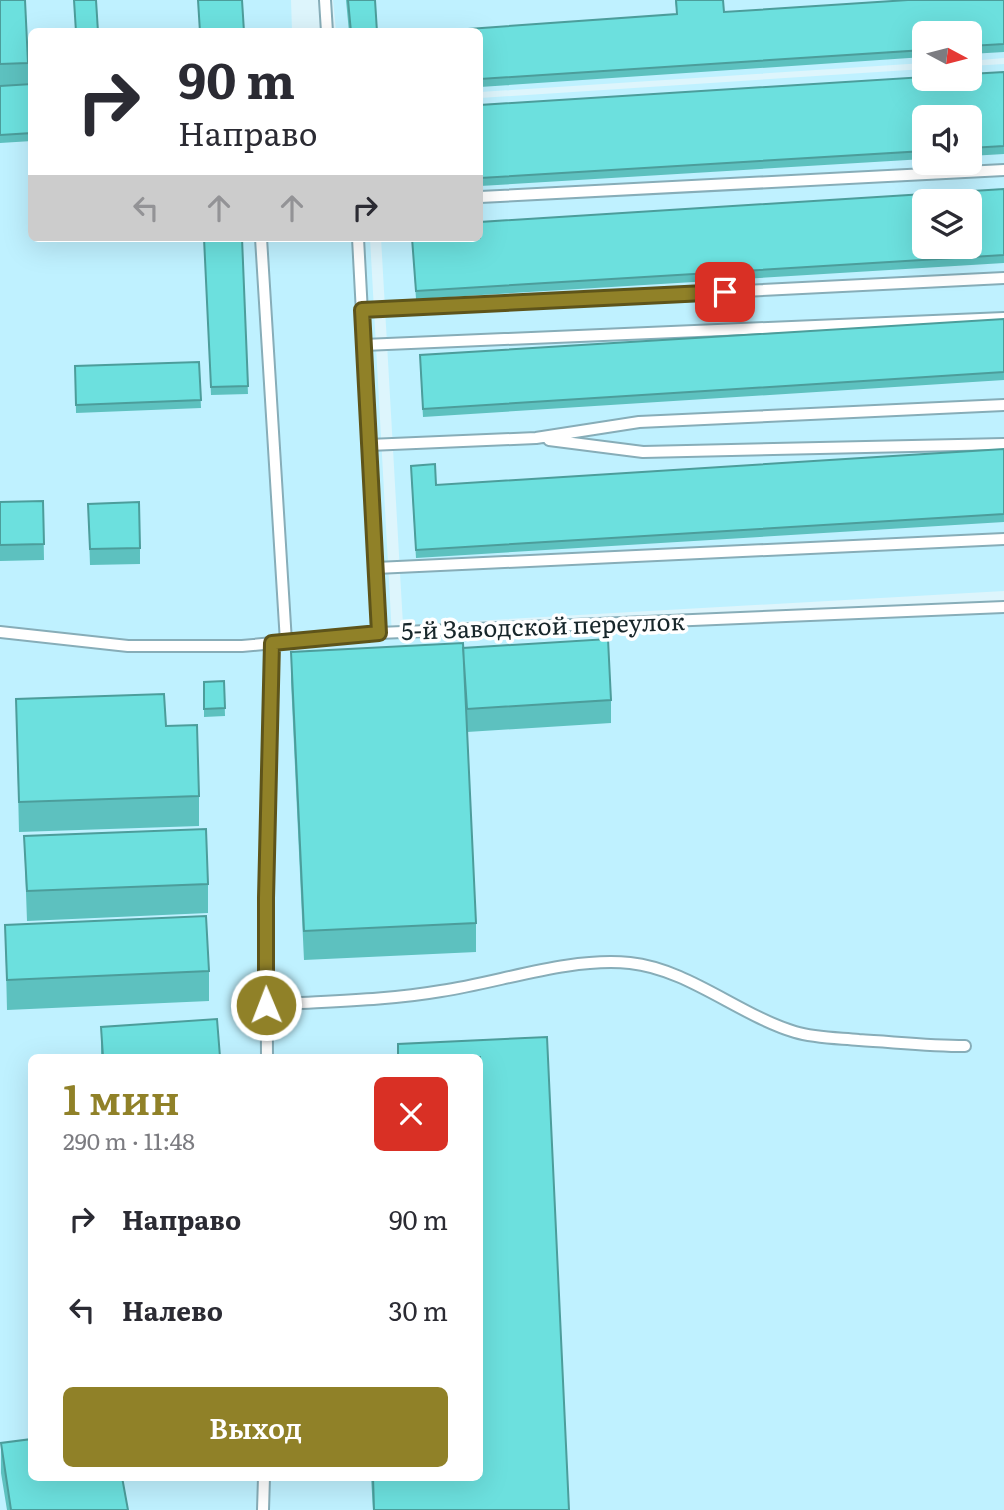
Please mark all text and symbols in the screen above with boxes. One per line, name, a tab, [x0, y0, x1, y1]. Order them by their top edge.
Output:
north arrow	[912, 21, 982, 91]
map controls	[912, 21, 982, 259]
text: 90 m	[178, 41, 295, 114]
icon: right	[63, 56, 154, 147]
button: sound	[912, 105, 982, 175]
text: Направо	[178, 108, 318, 156]
icon: left	[127, 189, 165, 227]
icon: ahead	[200, 189, 238, 227]
icon: ahead	[273, 189, 311, 227]
icon: right	[346, 189, 384, 227]
button: layers	[912, 189, 982, 259]
pin	[695, 262, 755, 322]
icon: arrive	[706, 273, 744, 311]
street label: 5-й Заводской переулок	[400, 602, 685, 647]
position arrow	[229, 968, 303, 1042]
text: 1 мин	[63, 1066, 180, 1128]
button: close	[374, 1077, 448, 1151]
text: 290 m · 11:48	[63, 1123, 195, 1157]
text: Направо	[122, 1199, 241, 1238]
text: 90 m	[389, 1199, 448, 1238]
icon: right	[63, 1200, 101, 1238]
text: Налево	[122, 1290, 223, 1329]
text: 30 m	[388, 1290, 448, 1329]
icon: left	[63, 1291, 101, 1329]
button: Выход	[63, 1387, 448, 1467]

